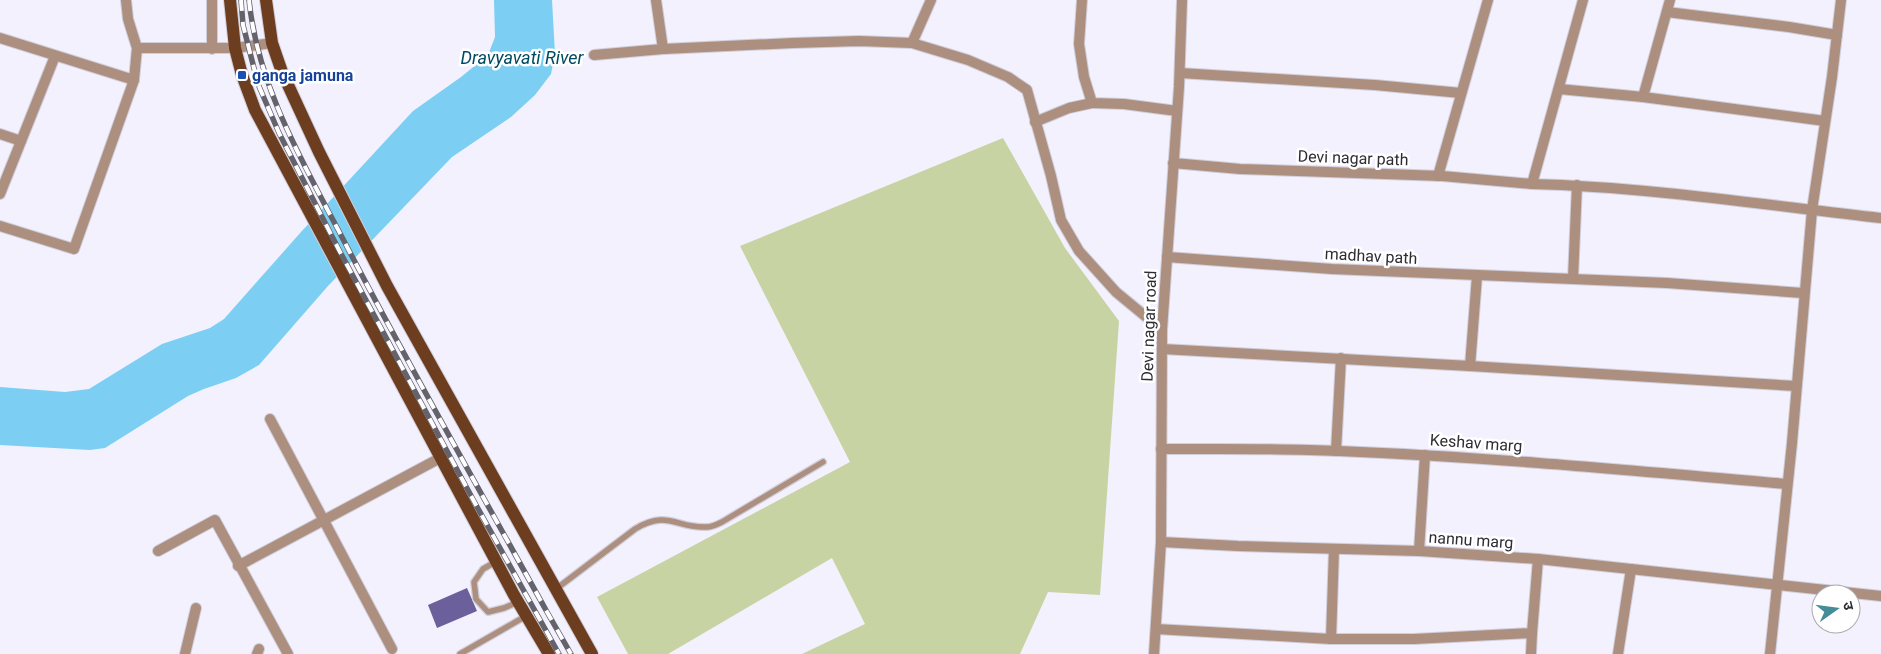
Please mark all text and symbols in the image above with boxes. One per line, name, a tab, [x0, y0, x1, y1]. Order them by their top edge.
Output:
water label: Dravyavati River	[460, 47, 585, 68]
place label: ganga jamuna	[252, 66, 354, 85]
marker: ganga jamuna	[236, 69, 248, 81]
street label: Devi nagar path	[1297, 147, 1409, 169]
street label: madhav path	[1324, 244, 1418, 268]
street label: Devi nagar road	[1138, 270, 1160, 382]
street label: Keshav marg	[1429, 430, 1523, 456]
street label: nannu marg	[1428, 528, 1514, 552]
north arrow	[1811, 584, 1861, 634]
text: उ	[1840, 600, 1858, 613]

